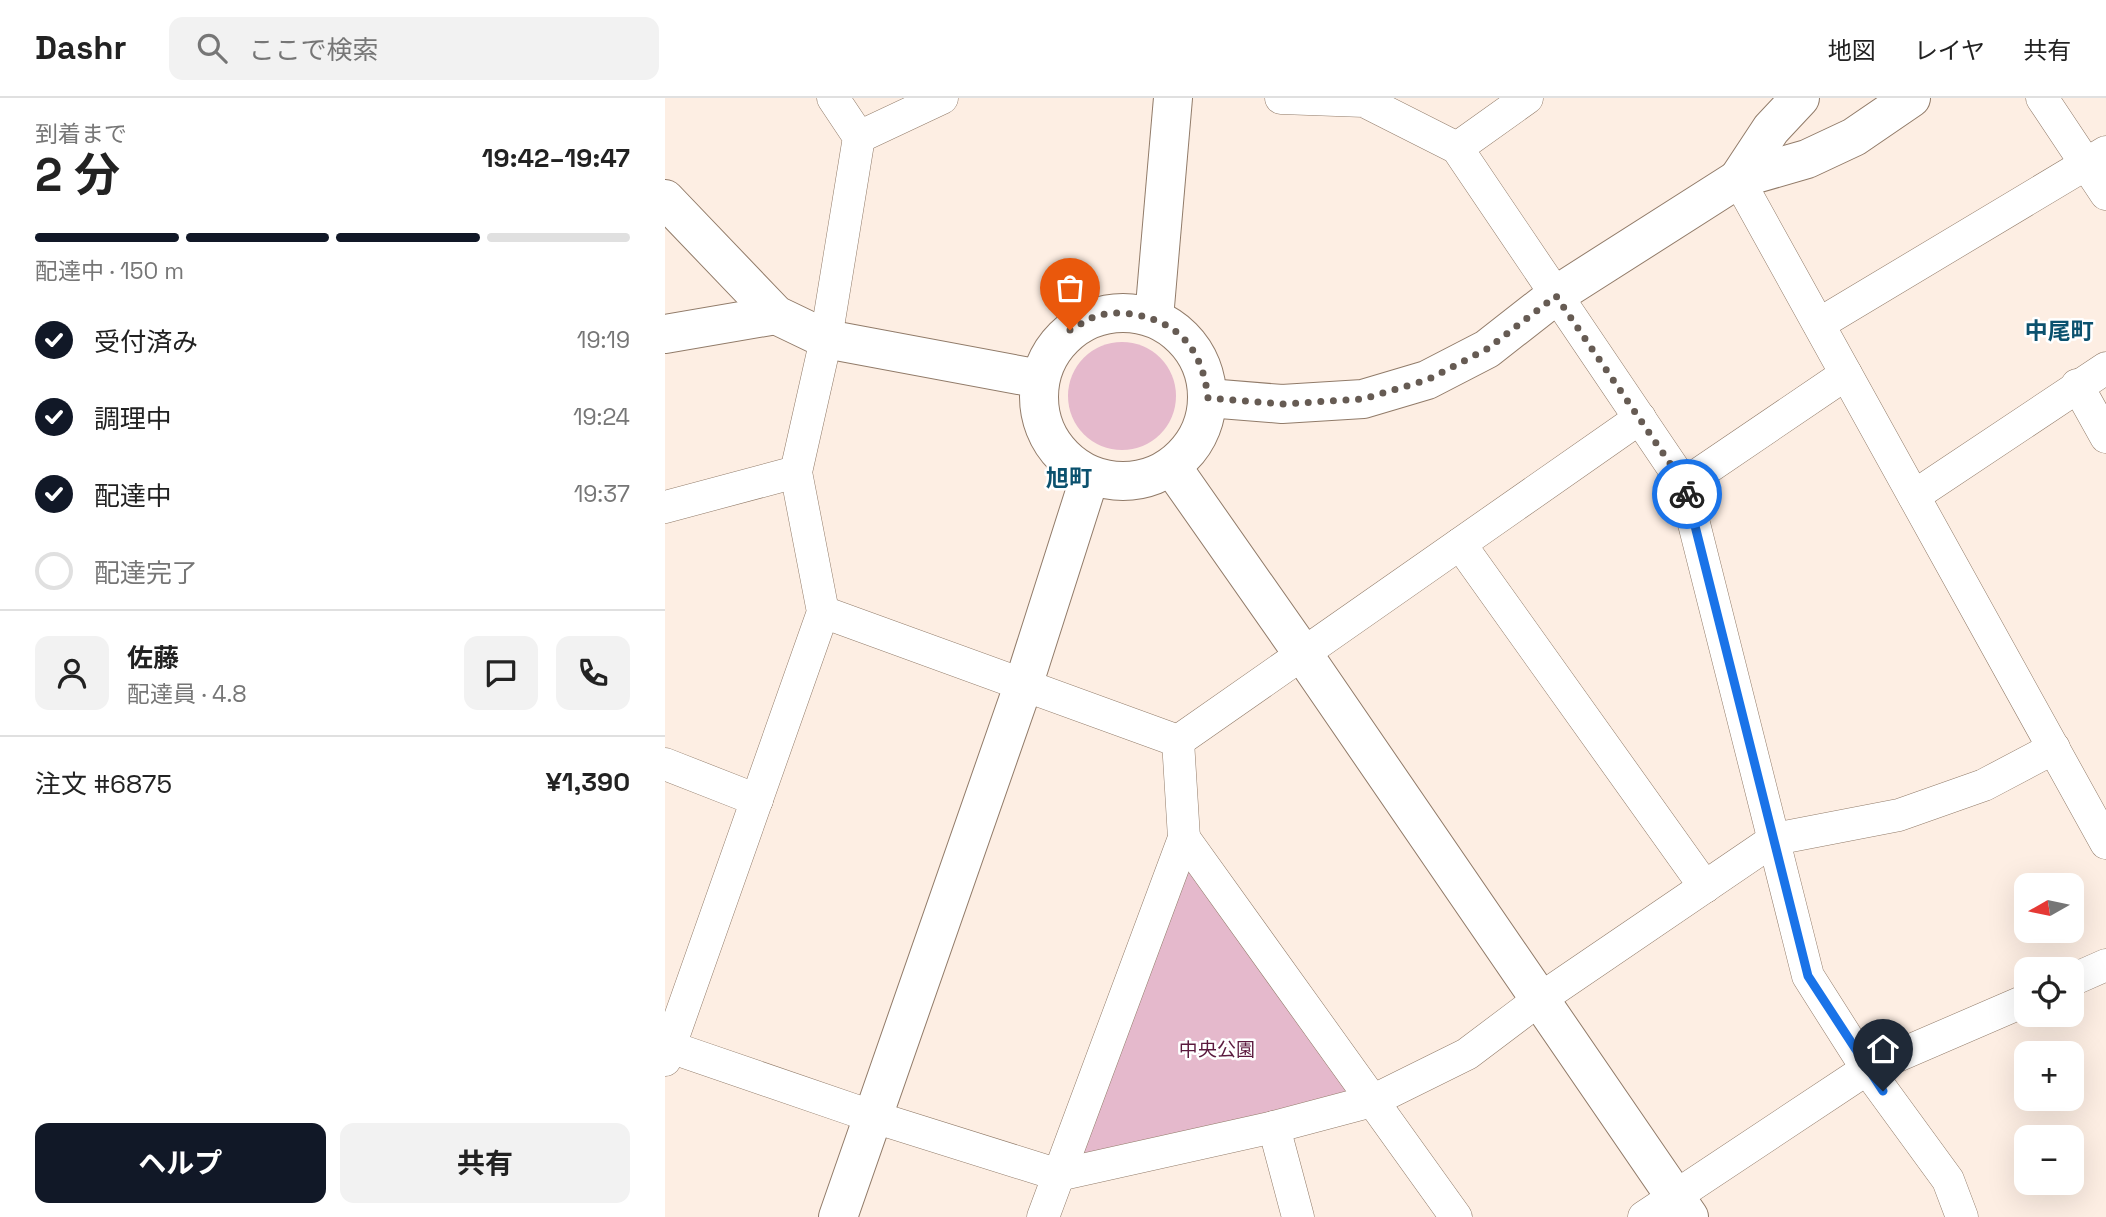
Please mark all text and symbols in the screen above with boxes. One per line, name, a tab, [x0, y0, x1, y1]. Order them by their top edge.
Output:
search box	[169, 17, 659, 80]
text: Dashr	[35, 27, 127, 69]
icon: search	[193, 29, 231, 67]
text: ここで検索	[249, 33, 379, 67]
text: 地図	[1828, 35, 1876, 66]
text: レイヤ	[1914, 35, 1985, 66]
text: 共有	[2023, 35, 2071, 66]
text: 到着まで	[35, 119, 127, 149]
text: 19:42–19:47	[482, 141, 630, 175]
text: 2 分	[35, 146, 120, 204]
text: 配達中 · 150 m	[35, 256, 184, 286]
pin	[1040, 258, 1100, 330]
icon: bag	[1051, 269, 1089, 307]
district label: 中尾町	[2025, 316, 2094, 346]
icon: check	[35, 321, 73, 359]
text: 受付済み	[94, 325, 198, 359]
text: 19:19	[577, 325, 630, 355]
icon: check	[35, 398, 73, 436]
text: 調理中	[94, 402, 172, 436]
text: 19:24	[573, 402, 630, 432]
courier	[1652, 459, 1722, 529]
district label: 旭町	[1046, 463, 1092, 493]
icon: check	[35, 475, 73, 513]
icon: bike	[1668, 475, 1706, 513]
text: 配達中	[94, 479, 172, 513]
text: 19:37	[574, 479, 630, 509]
text: 配達完了	[94, 556, 198, 590]
button: person	[35, 636, 109, 710]
button: chat	[464, 636, 538, 710]
button: phone	[556, 636, 630, 710]
text: 佐藤	[127, 641, 179, 675]
text: 配達員 · 4.8	[127, 679, 247, 709]
text: ¥1,390	[546, 765, 630, 799]
text: 注文 #6875	[35, 767, 172, 801]
north arrow	[2014, 873, 2084, 943]
map controls	[2014, 873, 2084, 1195]
button: locate	[2014, 957, 2084, 1027]
pin	[1853, 1019, 1913, 1091]
icon: home	[1864, 1030, 1902, 1068]
park label: 中央公園	[1179, 1037, 1255, 1062]
button: +	[2014, 1041, 2084, 1111]
button: ヘルプ	[35, 1123, 326, 1203]
button: 共有	[340, 1123, 630, 1203]
button: −	[2014, 1125, 2084, 1195]

